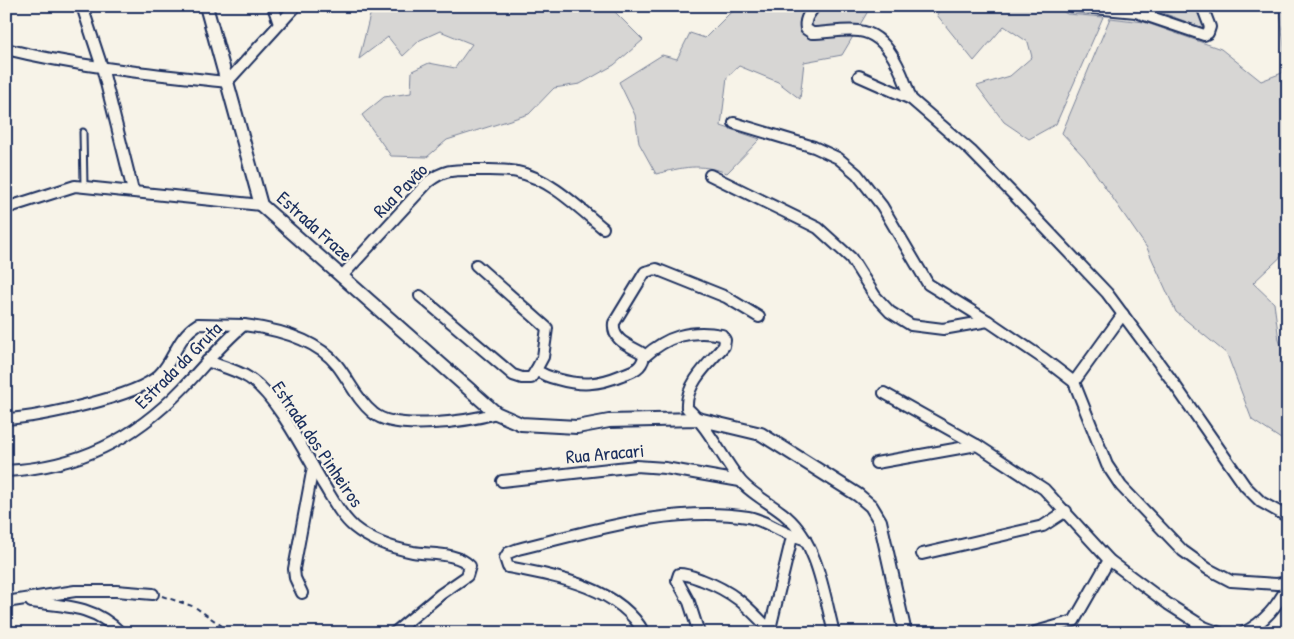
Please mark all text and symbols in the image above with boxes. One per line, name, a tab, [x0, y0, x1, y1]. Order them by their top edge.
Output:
street label: Rua Pavão	[367, 157, 433, 223]
street label: Estrada Fraze	[271, 185, 359, 267]
street label: Estrada da Gruta	[129, 315, 228, 414]
street label: Estrada dos Pinheiros	[266, 376, 370, 512]
street label: Rua Aracari	[565, 437, 645, 469]

